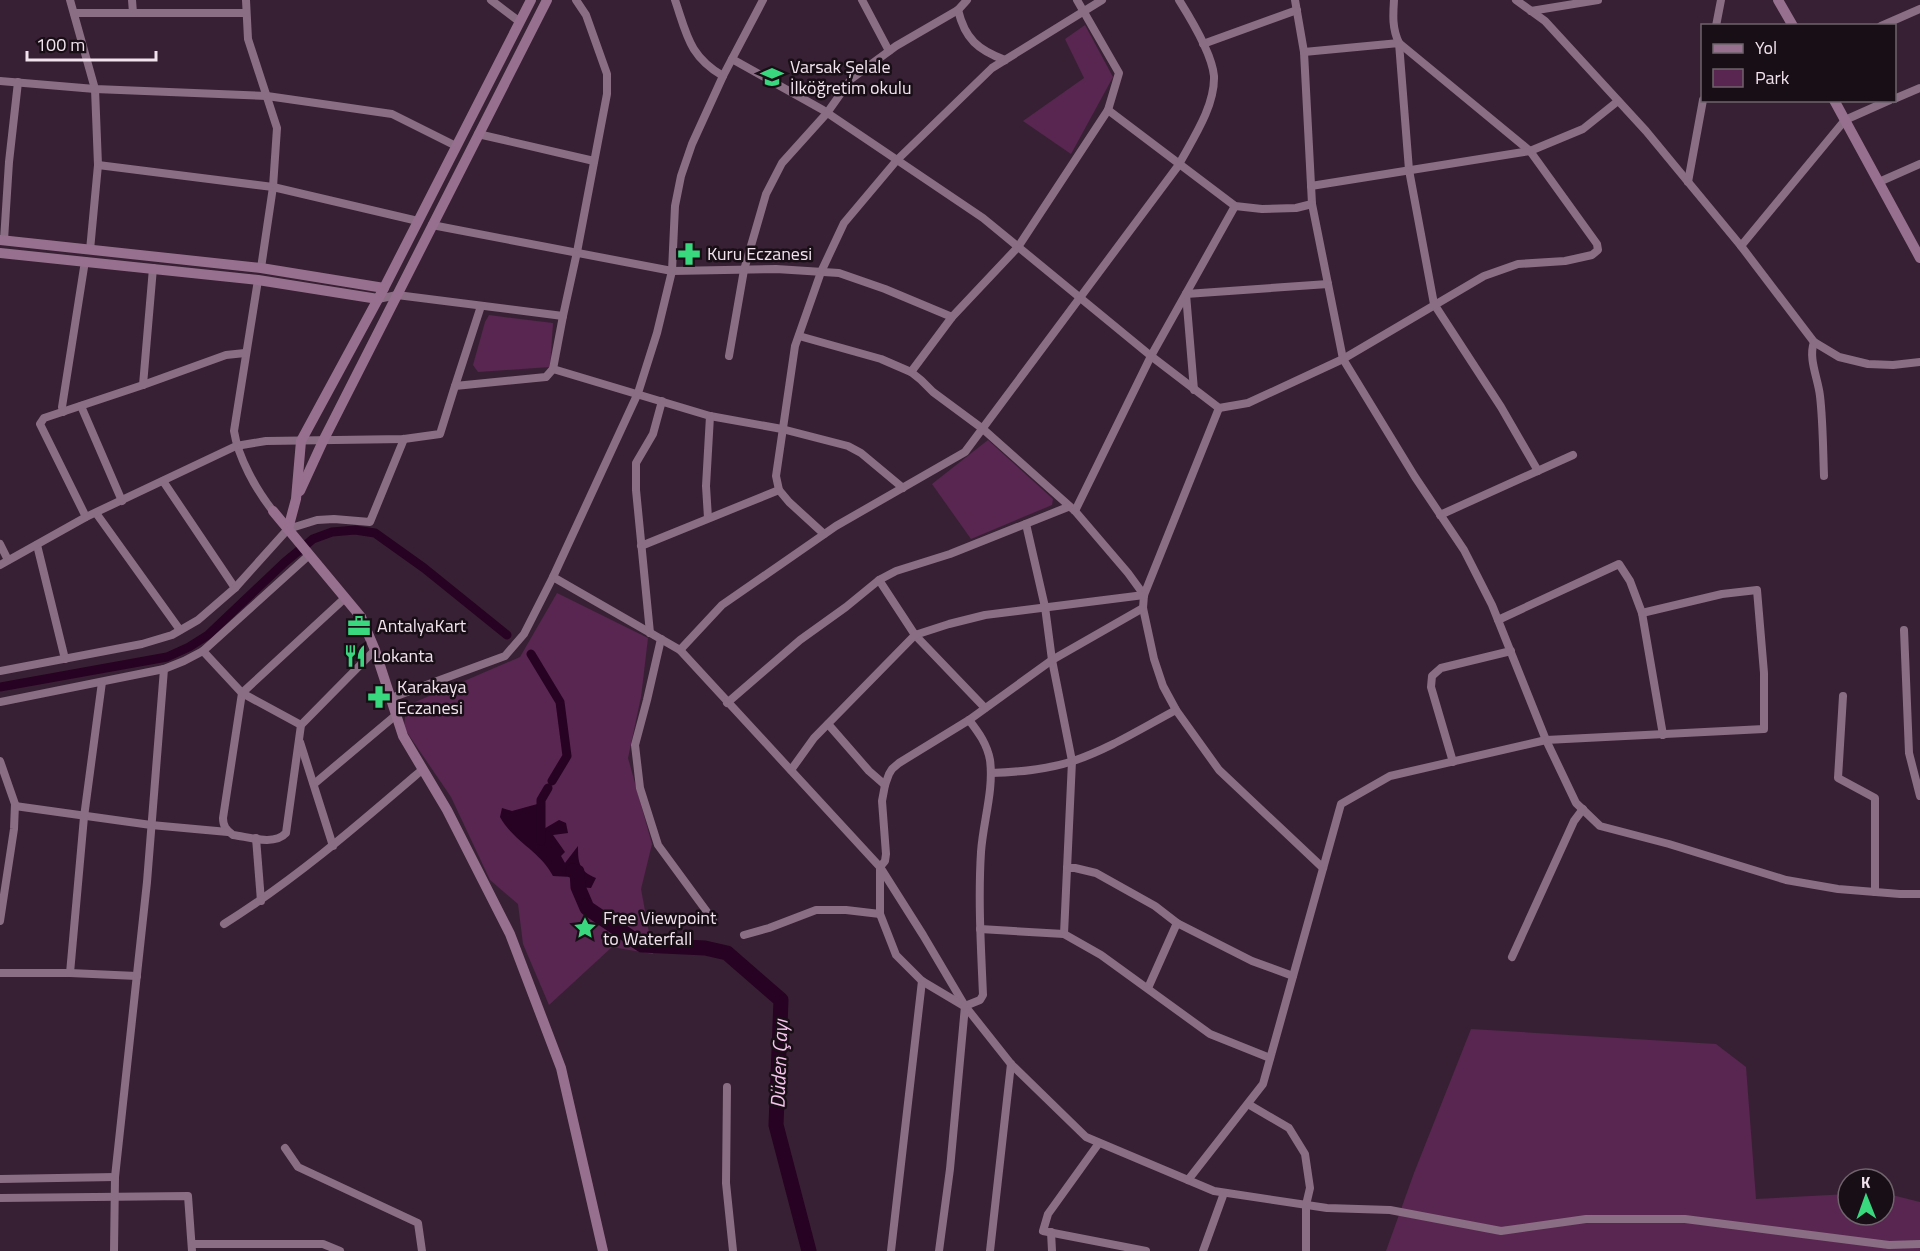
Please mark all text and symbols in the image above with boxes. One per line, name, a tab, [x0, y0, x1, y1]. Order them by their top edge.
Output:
scale bar	[27, 24, 156, 62]
legend	[1701, 24, 1896, 102]
text: 100 m	[36, 31, 85, 58]
text: Yol	[1755, 34, 1777, 61]
place label: Varsak Şelale İlköğretim okulu	[790, 53, 911, 101]
school or university icon: Varsak Şelale İlköğretim okulu	[759, 64, 785, 90]
text: Park	[1755, 64, 1790, 91]
place label: Kuru Eczanesi	[707, 240, 812, 267]
pharmacy icon: Kuru Eczanesi	[676, 241, 702, 267]
place label: AntalyaKart	[377, 612, 467, 639]
office icon: AntalyaKart	[346, 613, 372, 639]
place label: Lokanta	[373, 642, 434, 669]
restaurant icon: Lokanta	[342, 643, 368, 669]
place label: Karakaya Eczanesi	[397, 673, 467, 721]
pharmacy icon: Karakaya Eczanesi	[366, 684, 392, 710]
place label: Free Viewpoint to Waterfall	[603, 904, 717, 952]
place icon: Free Viewpoint to Waterfall	[572, 915, 598, 941]
water label: Düden Çayı	[761, 1017, 796, 1109]
north arrow	[1836, 1167, 1896, 1227]
text: K	[1861, 1170, 1871, 1194]

